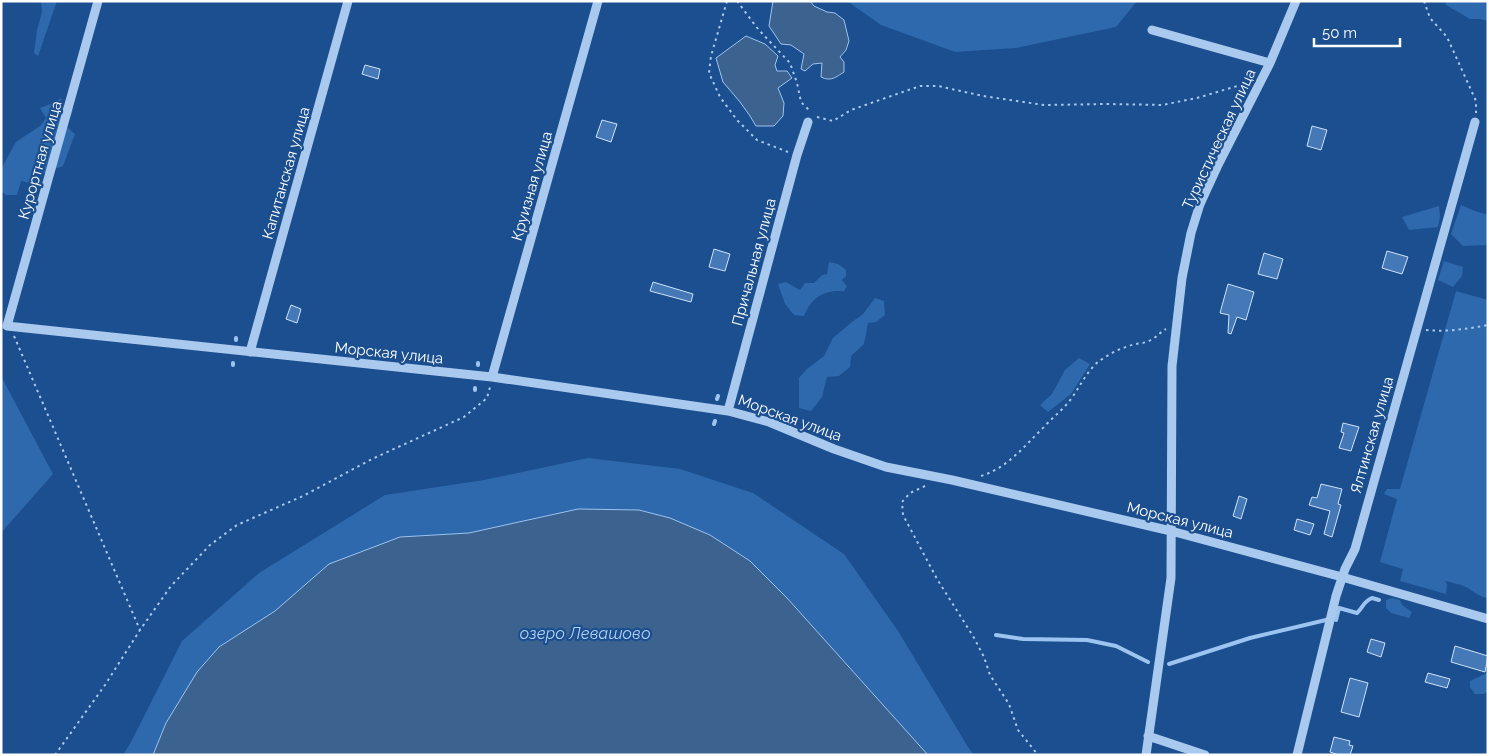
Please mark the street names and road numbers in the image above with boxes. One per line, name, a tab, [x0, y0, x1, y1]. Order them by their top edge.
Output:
street label: Туристическая улица	[1179, 66, 1259, 212]
street label: Курортная улица	[15, 99, 65, 221]
street label: Капитанская улица	[258, 105, 314, 241]
street label: Круизная улица	[508, 129, 556, 243]
street label: Причальная улица	[728, 196, 780, 328]
street label: Морская улица	[334, 338, 444, 368]
street label: Ялтинская улица	[1347, 375, 1397, 495]
street label: Морская улица	[736, 391, 844, 445]
street label: Морская улица	[1125, 498, 1235, 542]

